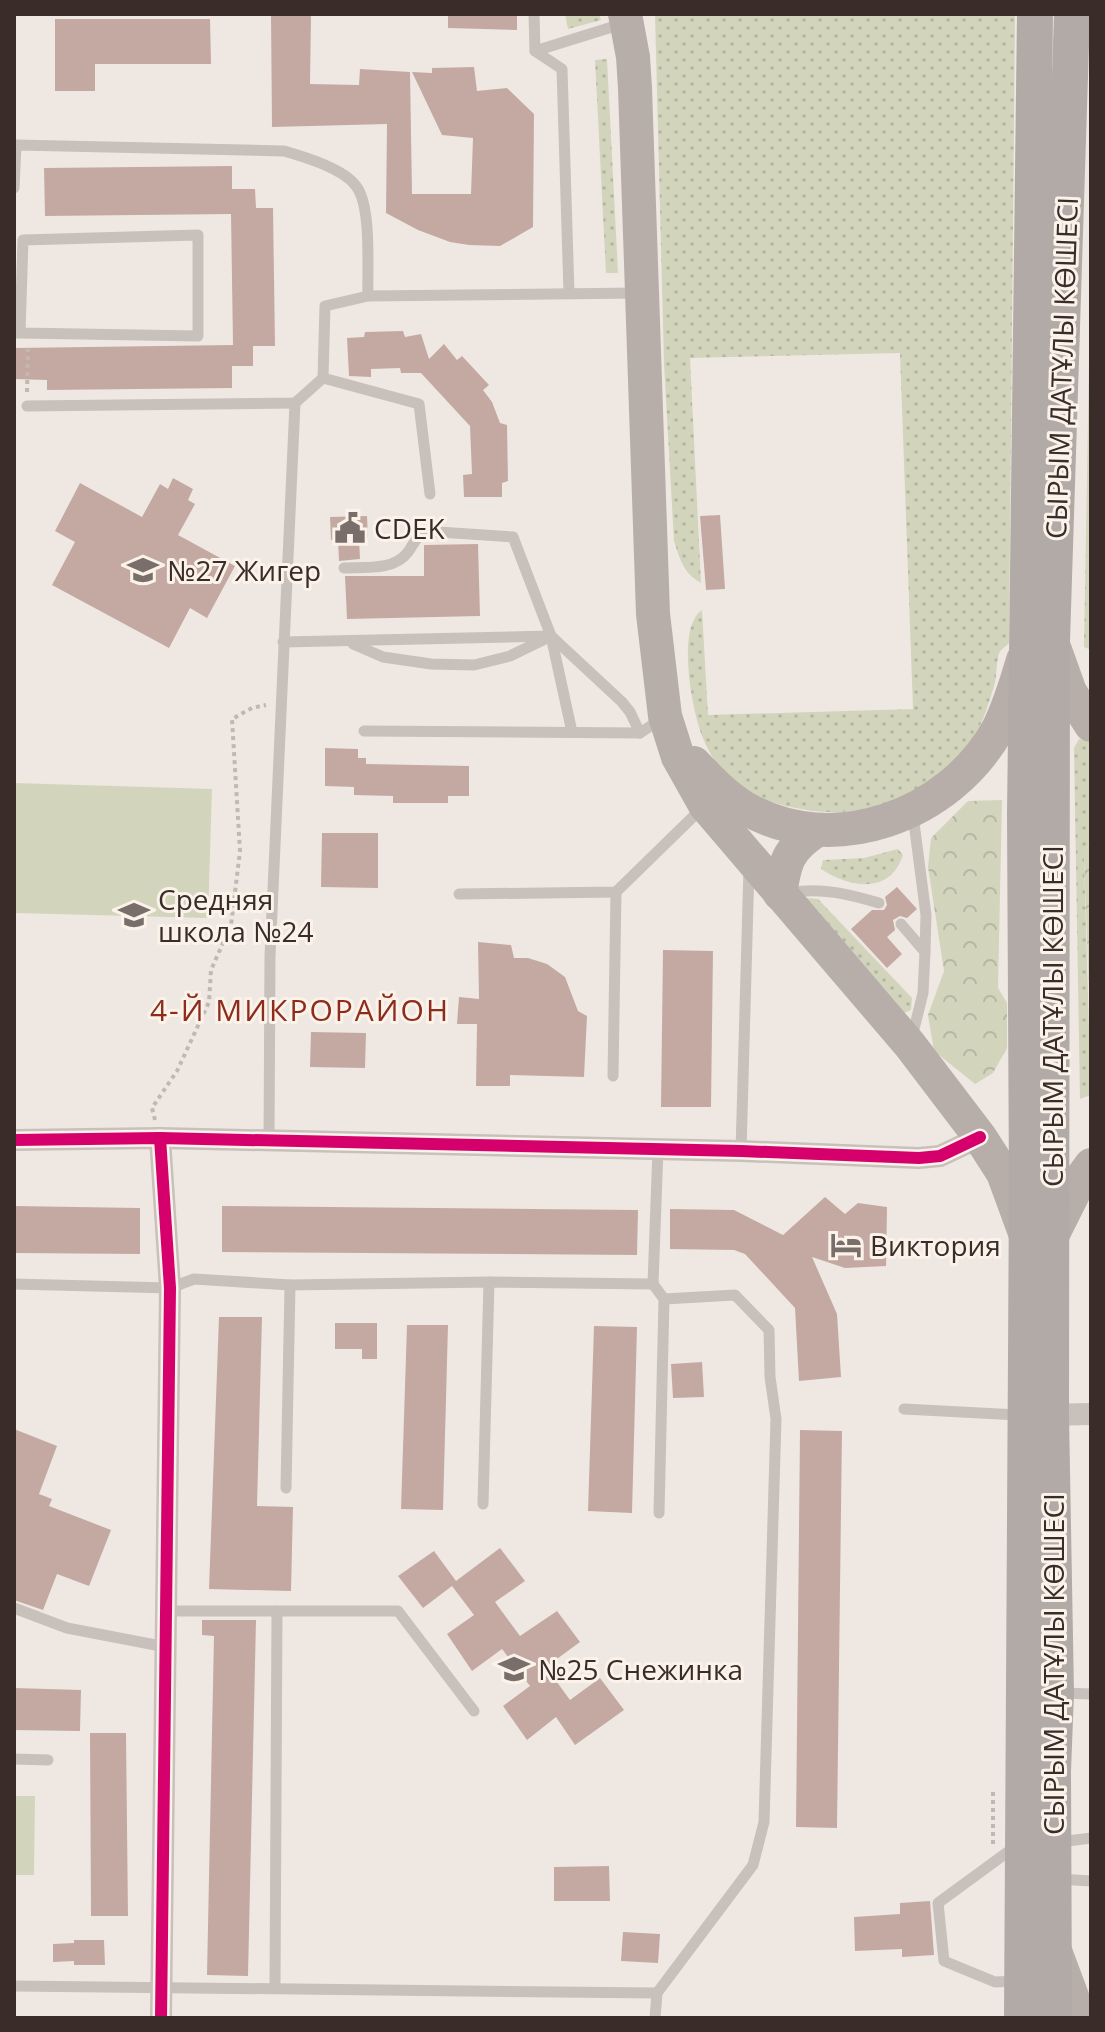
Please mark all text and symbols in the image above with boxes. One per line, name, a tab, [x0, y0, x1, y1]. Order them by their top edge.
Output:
street label: СЫРЫМ ДАТҰЛЫ КӨШЕСІ	[1036, 196, 1086, 540]
place label: CDEK	[374, 509, 446, 547]
public building icon: CDEK	[333, 511, 367, 545]
place label: №27 Жигер	[167, 551, 321, 589]
school or university icon: №27 Жигер	[126, 553, 160, 587]
street label: СЫРЫМ ДАТҰЛЫ КӨШЕСІ	[1033, 845, 1071, 1187]
place label: Средняя школа №24	[158, 880, 314, 950]
school or university icon: Средняя школа №24	[117, 898, 151, 932]
district label: 4-Й МИКРОРАЙОН	[150, 989, 450, 1030]
place label: Виктория	[870, 1226, 1001, 1264]
hotel icon: Виктория	[829, 1228, 863, 1262]
street label: СЫРЫМ ДАТҰЛЫ КӨШЕСІ	[1034, 1493, 1072, 1835]
place label: №25 Снежинка	[538, 1650, 743, 1688]
school or university icon: №25 Снежинка	[497, 1652, 531, 1686]

